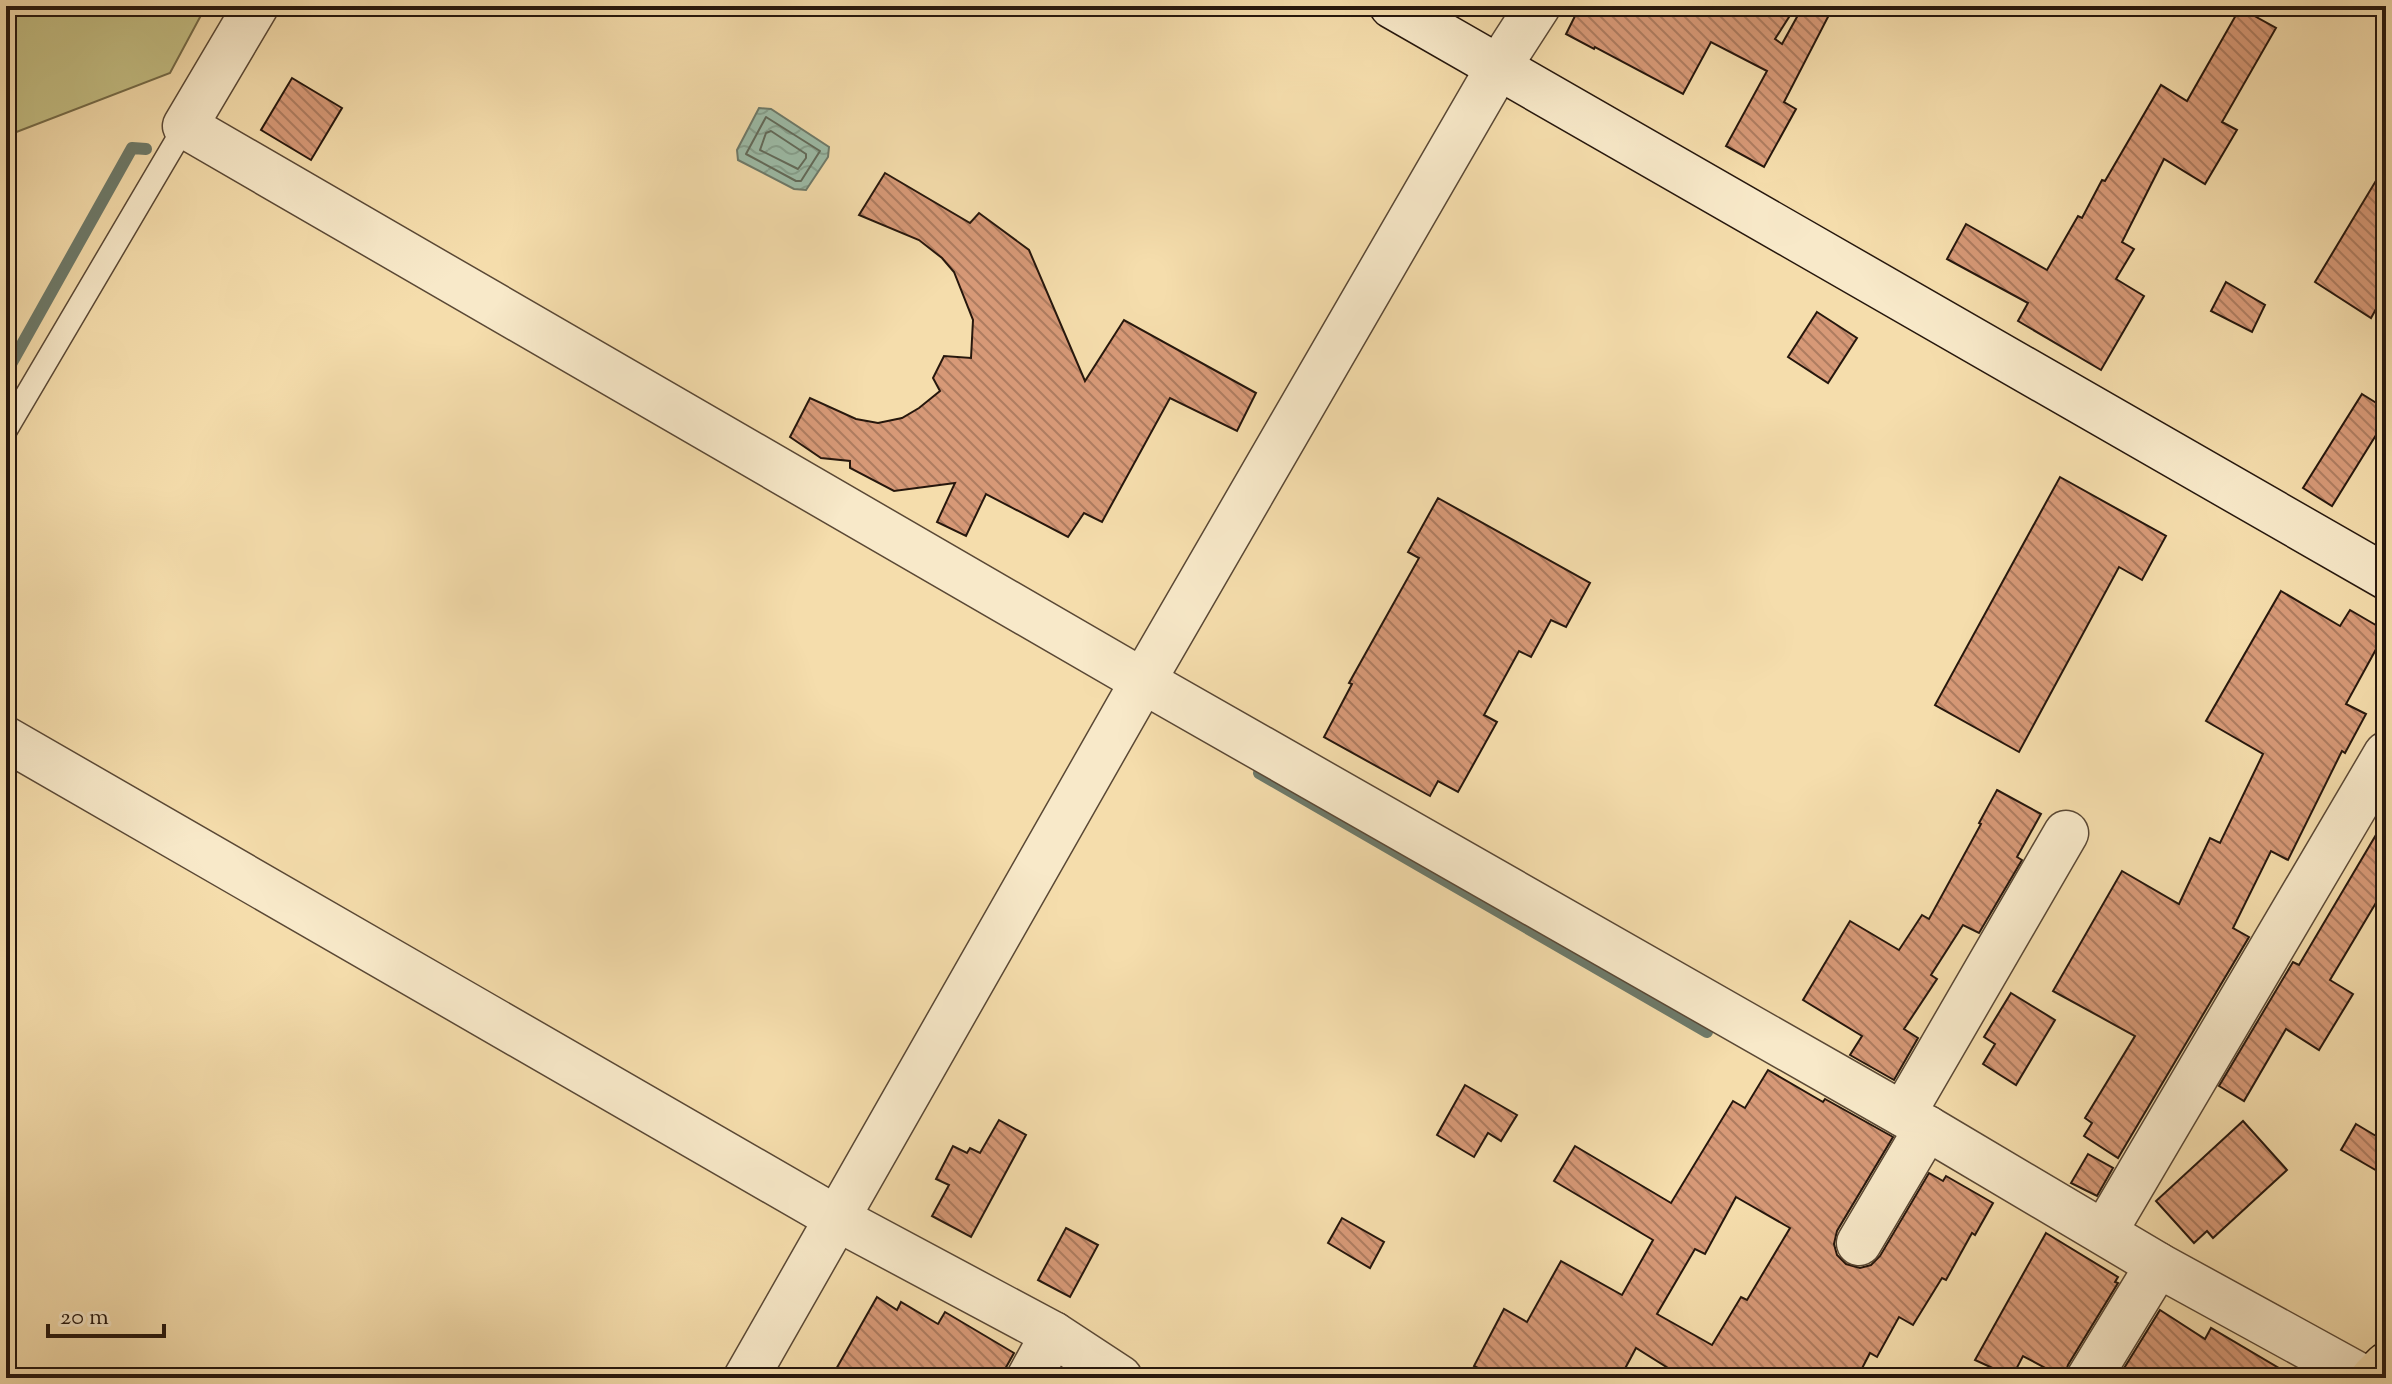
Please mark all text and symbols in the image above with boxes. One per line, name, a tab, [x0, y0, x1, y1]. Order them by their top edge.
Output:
scale bar	[48, 1288, 164, 1338]
text: 20 m	[60, 1301, 109, 1335]

